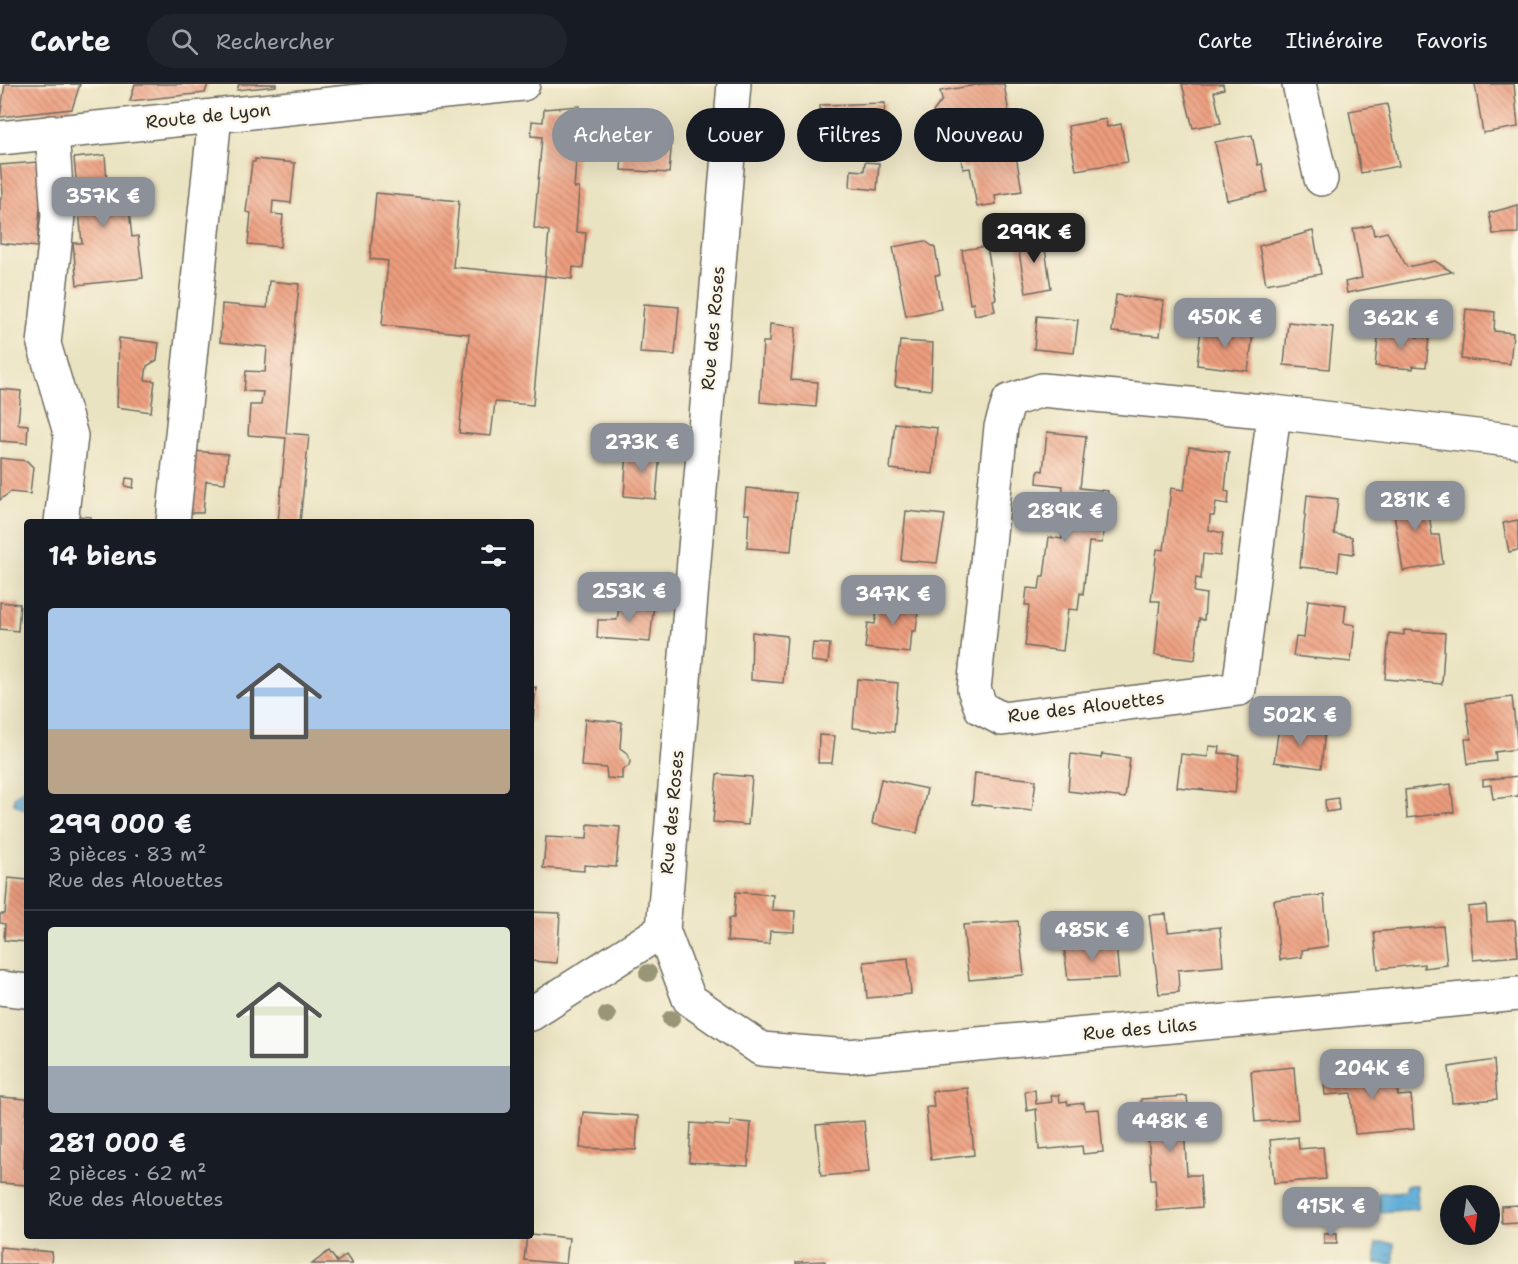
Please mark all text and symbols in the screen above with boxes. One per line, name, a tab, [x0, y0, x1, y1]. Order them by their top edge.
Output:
search box	[147, 14, 567, 68]
text: Carte	[30, 22, 111, 60]
icon: search	[168, 25, 201, 58]
text: Rechercher	[216, 27, 335, 56]
text: Carte	[1198, 27, 1253, 55]
text: Itinéraire	[1286, 27, 1383, 55]
text: Favoris	[1416, 27, 1488, 55]
street label: Route de Lyon	[144, 98, 272, 134]
chip: Acheter	[552, 108, 674, 162]
chip: Louer	[686, 108, 785, 162]
chip: Filtres	[797, 108, 902, 162]
chip: Nouveau	[914, 108, 1044, 162]
pin: 357K €	[54, 177, 152, 228]
text: 357K €	[66, 183, 140, 209]
pin: 299K €	[985, 213, 1083, 264]
text: 299K €	[996, 219, 1072, 245]
street label: Rue des Roses	[696, 265, 730, 391]
pin: 450K €	[1176, 298, 1274, 349]
pin: 362K €	[1352, 299, 1450, 350]
text: 450K €	[1188, 304, 1262, 330]
text: 362K €	[1363, 305, 1439, 331]
pin: 273K €	[593, 423, 691, 474]
text: 273K €	[605, 429, 679, 455]
pin: 281K €	[1366, 481, 1464, 532]
text: 281K €	[1379, 487, 1451, 513]
pin: 289K €	[1016, 492, 1114, 543]
text: 289K €	[1027, 498, 1103, 524]
text: 14 biens	[48, 538, 157, 573]
icon: filters	[477, 539, 510, 572]
pin: 253K €	[580, 572, 678, 623]
pin: 347K €	[844, 575, 942, 626]
text: 253K €	[592, 578, 666, 604]
text: 347K €	[855, 581, 931, 607]
icon: home	[225, 647, 333, 755]
street label: Rue des Alouettes	[1006, 685, 1166, 729]
pin: 502K €	[1251, 696, 1349, 747]
text: 502K €	[1263, 702, 1337, 728]
street label: Rue des Roses	[655, 749, 689, 875]
text: 299 000 €	[48, 806, 192, 841]
text: 3 pièces · 83 m²	[48, 841, 207, 867]
text: Rue des Alouettes	[48, 867, 223, 893]
pin: 485K €	[1043, 911, 1141, 962]
text: 485K €	[1055, 917, 1129, 943]
icon: home	[225, 966, 333, 1074]
street label: Rue des Lilas	[1082, 1012, 1198, 1046]
pin: 204K €	[1323, 1049, 1421, 1100]
text: 204K €	[1334, 1055, 1410, 1081]
pin: 448K €	[1121, 1102, 1219, 1153]
text: 448K €	[1132, 1108, 1208, 1134]
text: 281 000 €	[48, 1125, 186, 1160]
text: 2 pièces · 62 m²	[48, 1160, 206, 1186]
north arrow	[1440, 1185, 1500, 1245]
map controls	[1440, 1185, 1500, 1245]
text: Rue des Alouettes	[48, 1186, 223, 1212]
pin: 415K €	[1282, 1187, 1380, 1238]
text: 415K €	[1297, 1193, 1365, 1219]

